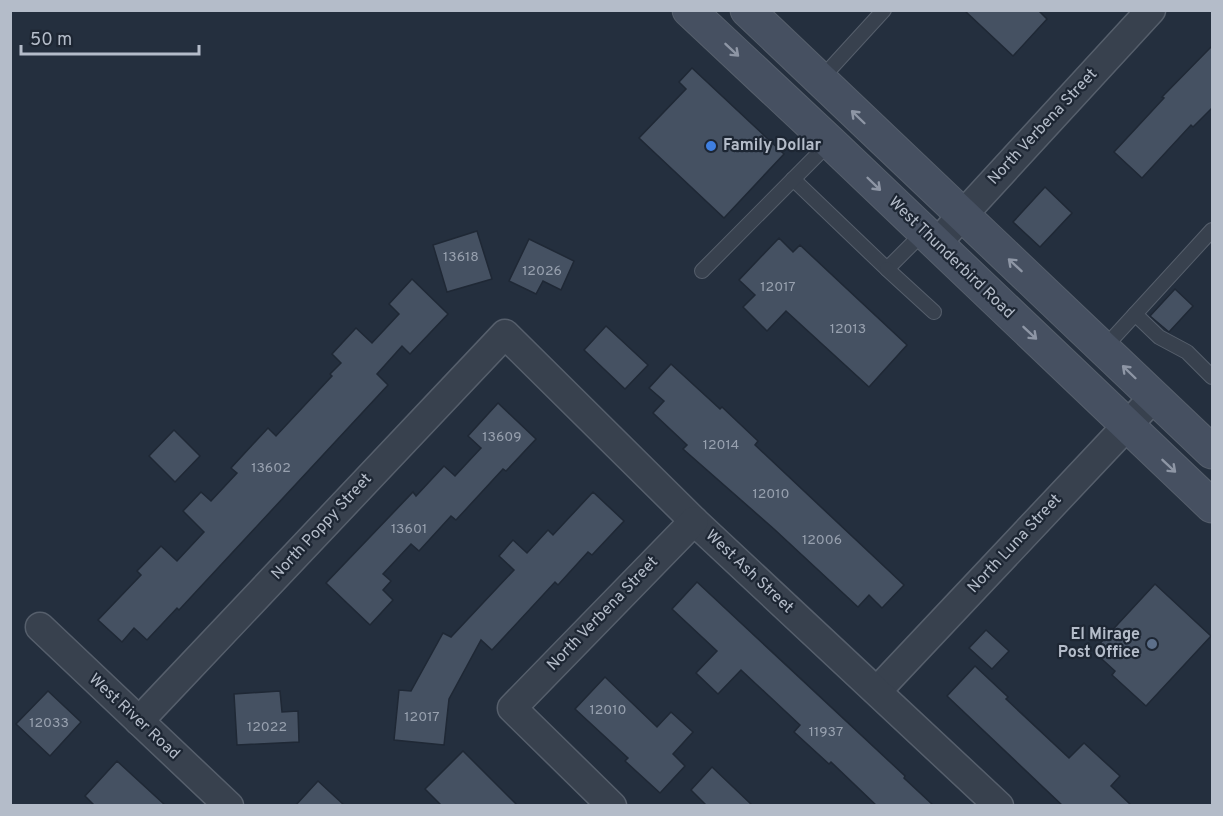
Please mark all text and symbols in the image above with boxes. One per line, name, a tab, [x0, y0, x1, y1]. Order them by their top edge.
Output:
scale bar	[21, 18, 200, 56]
text: 50 m	[30, 29, 72, 52]
one-way arrow	[724, 43, 739, 57]
street label: North Verbena Street	[984, 65, 1102, 189]
one-way arrow	[851, 109, 866, 124]
place label: Family Dollar	[723, 136, 822, 156]
marker: Family Dollar	[704, 139, 718, 153]
one-way arrow	[867, 177, 882, 191]
street label: West Thunderbird Road	[884, 193, 1018, 323]
house number: 13618	[443, 249, 479, 266]
one-way arrow	[1008, 258, 1023, 272]
house number: 12026	[522, 263, 562, 280]
house number: 12017	[760, 279, 796, 296]
house number: 12013	[830, 321, 866, 338]
one-way arrow	[1023, 326, 1038, 341]
one-way arrow	[1121, 365, 1136, 380]
house number: 13609	[482, 429, 522, 446]
house number: 12014	[703, 437, 739, 454]
one-way arrow	[1162, 459, 1177, 473]
house number: 13602	[251, 460, 291, 477]
street label: North Poppy Street	[268, 470, 376, 584]
house number: 12010	[753, 486, 790, 503]
street label: North Luna Street	[964, 490, 1066, 598]
house number: 13601	[391, 521, 427, 538]
street label: West Ash Street	[701, 526, 797, 618]
house number: 12006	[802, 532, 842, 549]
street label: North Verbena Street	[543, 552, 663, 676]
place label: El Mirage Post Office	[1058, 625, 1140, 663]
marker: El Mirage Post Office	[1145, 637, 1159, 651]
street label: West River Road	[84, 670, 184, 764]
house number: 12010	[590, 702, 627, 719]
house number: 12017	[404, 709, 440, 726]
house number: 12033	[29, 715, 69, 732]
house number: 12022	[247, 719, 287, 736]
house number: 11937	[809, 724, 843, 741]

